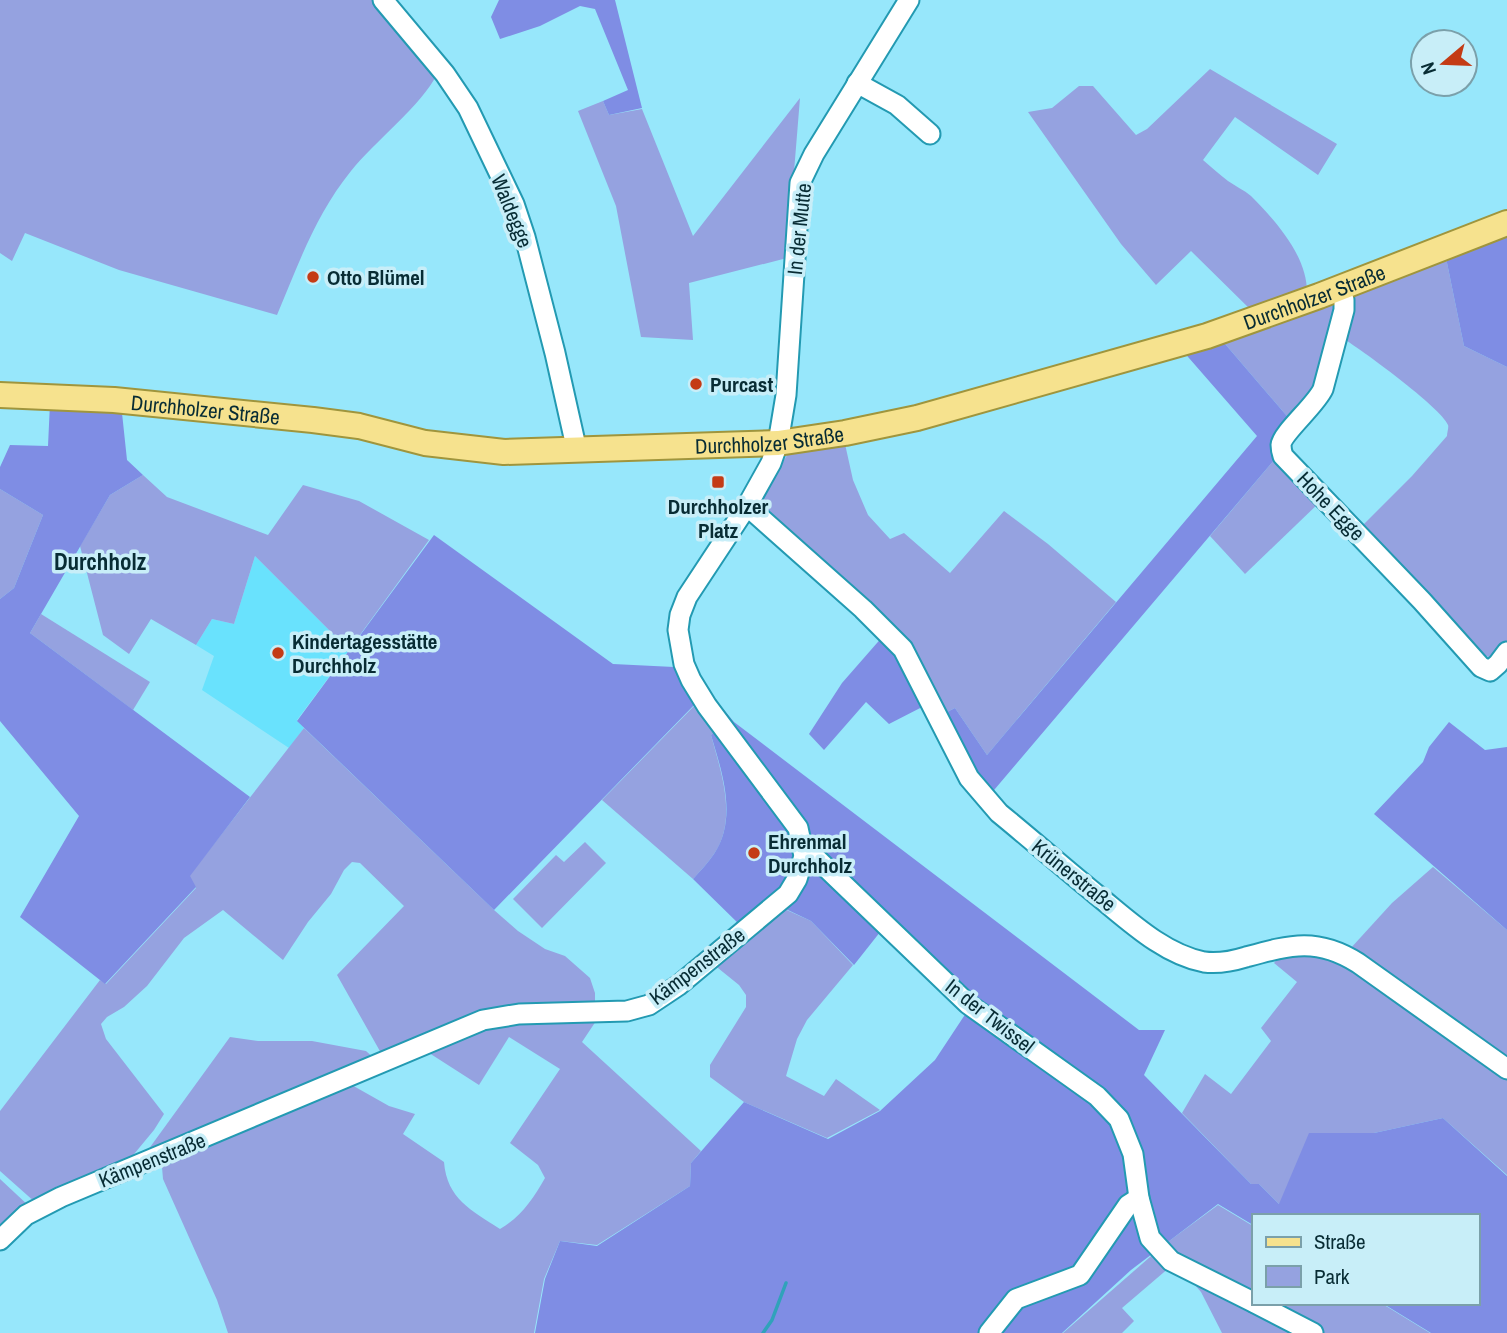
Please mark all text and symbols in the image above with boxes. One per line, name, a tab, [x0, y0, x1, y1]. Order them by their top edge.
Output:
north arrow	[1409, 28, 1479, 98]
text: N	[1414, 59, 1442, 78]
street label: Waldegge	[484, 170, 540, 252]
street label: In der Mutte	[780, 182, 818, 276]
street label: Durchholzer Straße	[1239, 257, 1389, 336]
place label: Otto Blümel	[327, 263, 425, 292]
marker: Otto Blümel	[305, 269, 321, 285]
place label: Purcast	[710, 370, 773, 399]
marker: Purcast	[688, 376, 704, 392]
street label: Durchholzer Straße	[130, 387, 281, 431]
street label: Durchholzer Straße	[695, 419, 846, 460]
street label: Hohe Egge	[1291, 465, 1371, 547]
marker: Durchholzer Platz	[710, 474, 726, 490]
place label: Durchholzer Platz	[668, 492, 769, 545]
district label: Durchholz	[54, 546, 147, 577]
place label: Kindertagesstätte Durchholz	[292, 627, 437, 680]
marker: Kindertagesstätte Durchholz	[270, 645, 286, 661]
place label: Ehrenmal Durchholz	[768, 827, 853, 880]
street label: Krünerstraße	[1026, 832, 1122, 918]
marker: Ehrenmal Durchholz	[746, 845, 762, 861]
street label: Kämpenstraße	[643, 920, 751, 1012]
street label: In der Twissel	[939, 972, 1041, 1060]
street label: Kämpenstraße	[94, 1125, 210, 1195]
legend	[1252, 1214, 1479, 1305]
text: Straße	[1314, 1227, 1366, 1256]
text: Park	[1314, 1262, 1350, 1291]

